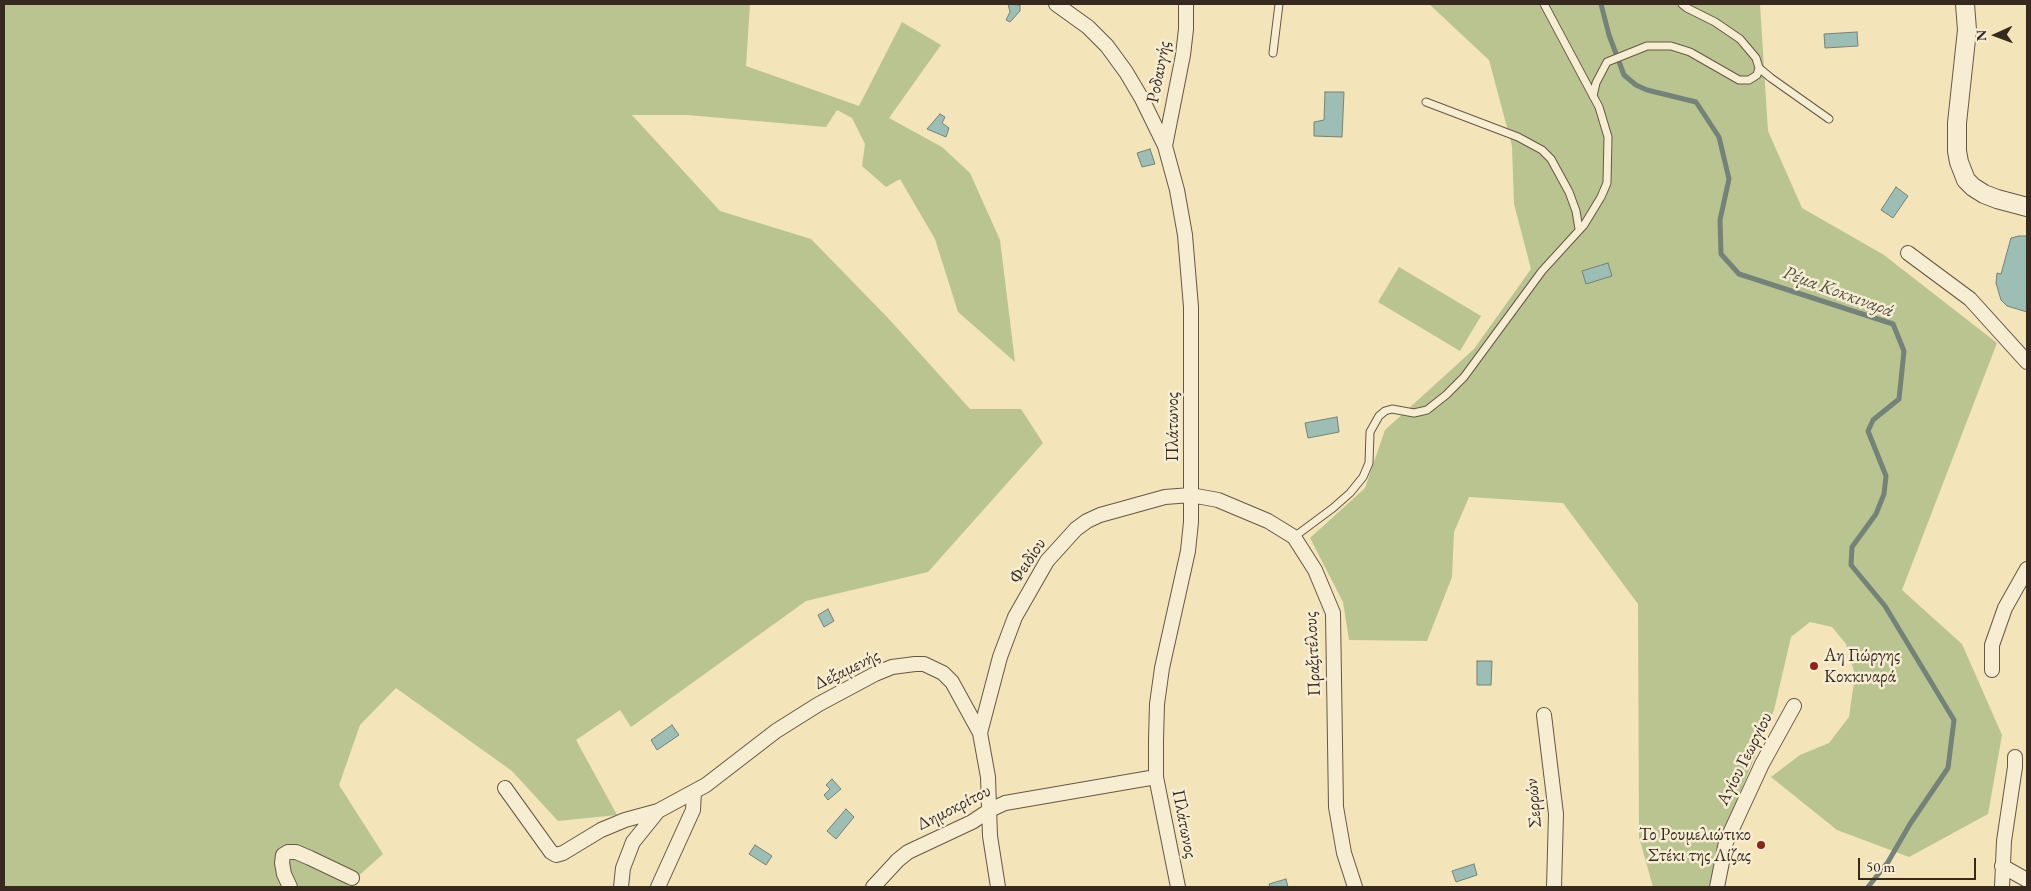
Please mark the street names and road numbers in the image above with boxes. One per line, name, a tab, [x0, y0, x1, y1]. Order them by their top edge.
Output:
street label: Ροδαυγής	[1142, 39, 1176, 105]
street label: Πλάτωνος	[1162, 392, 1184, 462]
street label: Φειδίου	[1005, 534, 1051, 588]
street label: Πραξιτέλους	[1300, 611, 1326, 697]
street label: Δεξαμενής	[811, 645, 883, 695]
street label: Αγίου Γεωργίου	[1712, 709, 1778, 809]
street label: Σερρών	[1521, 777, 1547, 829]
street label: Δημοκρίτου	[913, 780, 995, 836]
street label: Πλάτωνος	[1167, 788, 1201, 860]

